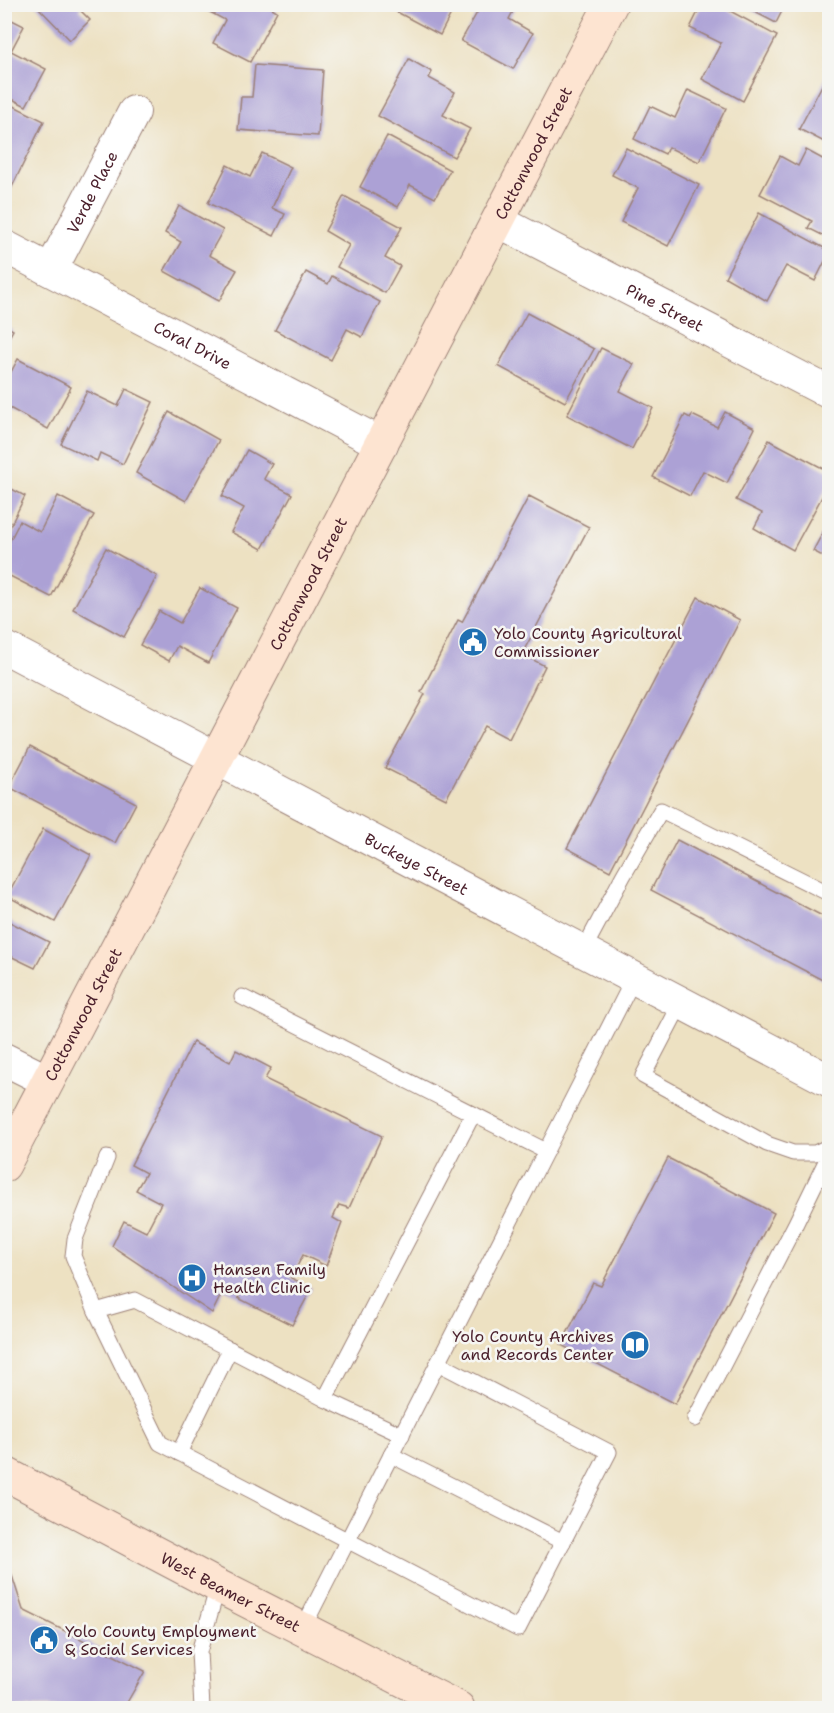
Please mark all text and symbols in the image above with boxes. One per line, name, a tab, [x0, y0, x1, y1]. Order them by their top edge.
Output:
street label: Cottonwood Street	[490, 83, 577, 223]
street label: Verde Place	[62, 147, 123, 237]
street label: Pine Street	[622, 279, 707, 337]
street label: Coral Drive	[150, 316, 235, 374]
street label: Cottonwood Street	[265, 514, 352, 654]
place label: Yolo County Agricultural Commissioner	[494, 623, 682, 662]
public building icon: Yolo County Agricultural Commissioner	[457, 626, 489, 658]
street label: Buckeye Street	[361, 828, 472, 900]
street label: Cottonwood Street	[40, 944, 127, 1085]
place label: Hansen Family Health Clinic	[213, 1259, 326, 1298]
hospital icon: Hansen Family Health Clinic	[176, 1262, 208, 1294]
place label: Yolo County Archives and Records Center	[452, 1326, 614, 1365]
library icon: Yolo County Archives and Records Center	[619, 1329, 651, 1361]
street label: West Beamer Street	[157, 1548, 304, 1637]
place label: Yolo County Employment & Social Services	[65, 1621, 257, 1660]
public building icon: Yolo County Employment & Social Services	[28, 1624, 60, 1656]

